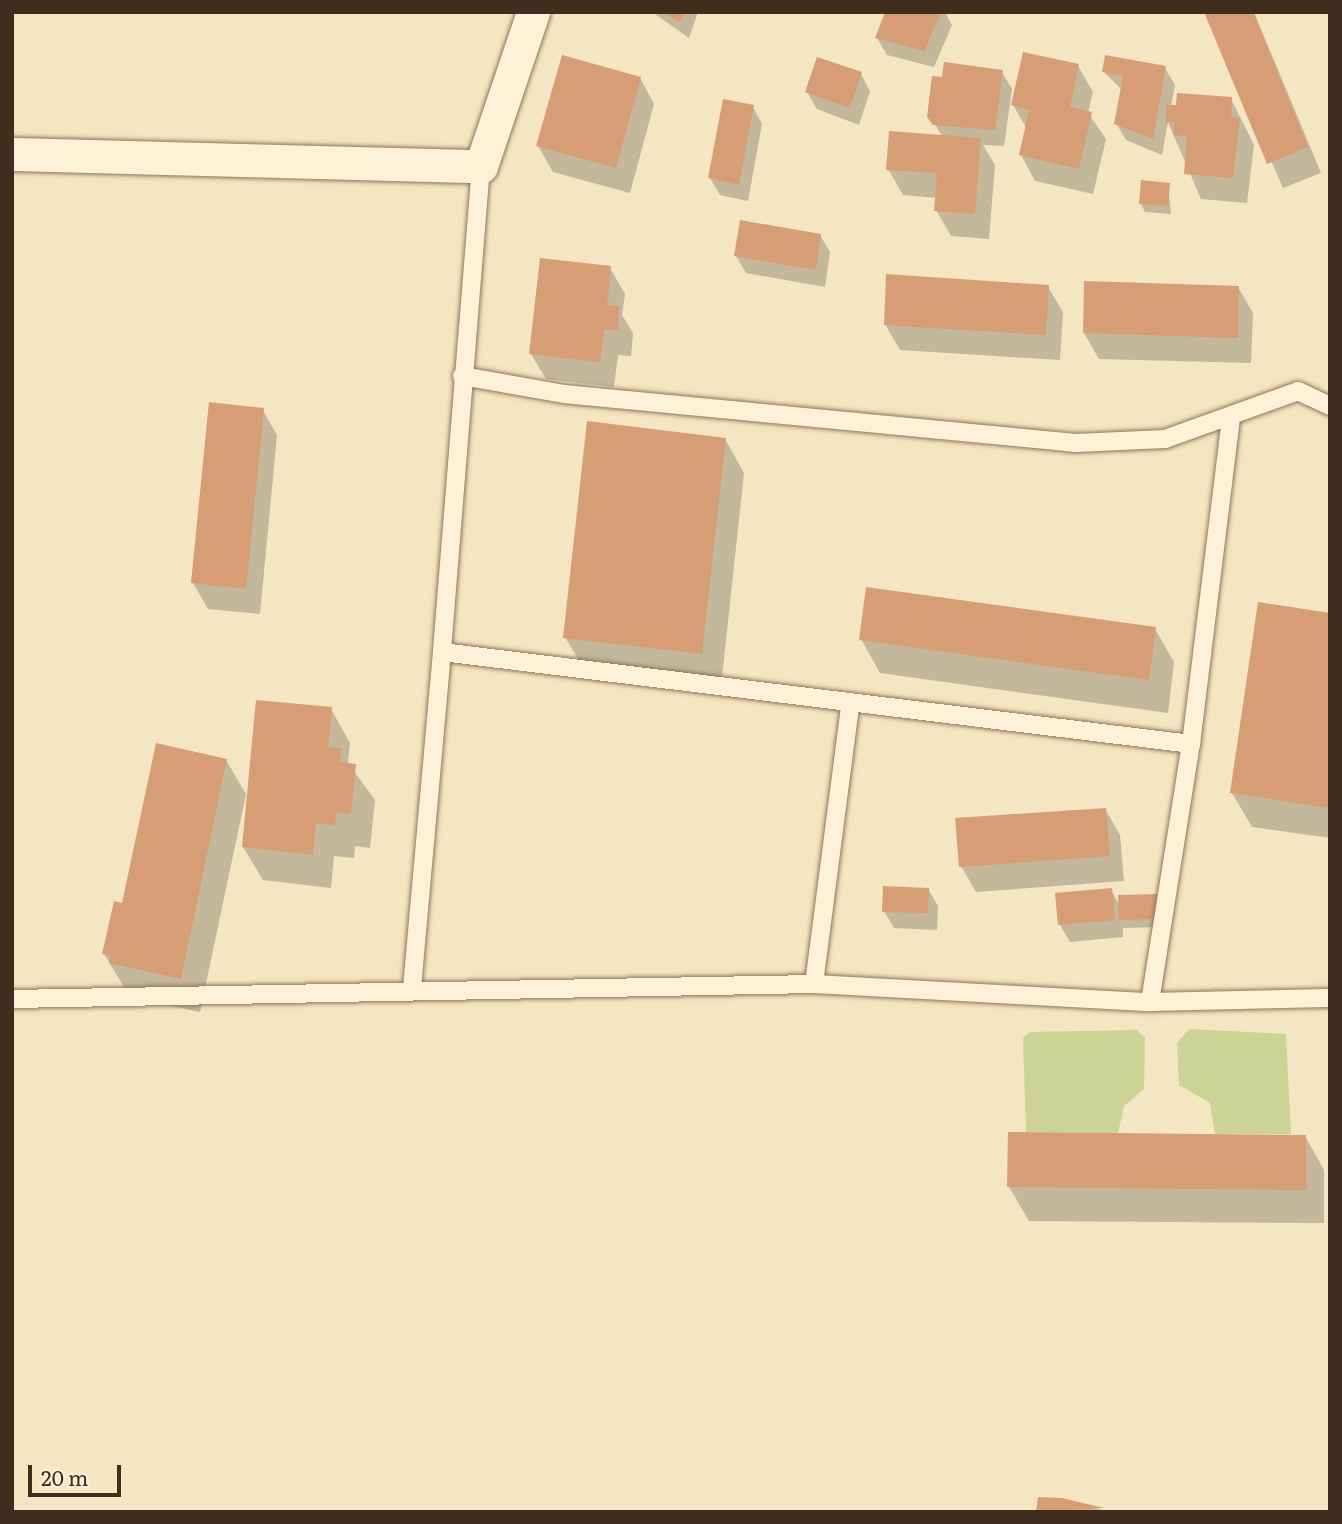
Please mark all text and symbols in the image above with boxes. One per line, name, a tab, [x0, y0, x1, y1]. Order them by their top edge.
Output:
scale bar	[32, 1450, 124, 1494]
text: 20 m	[41, 1461, 88, 1492]

